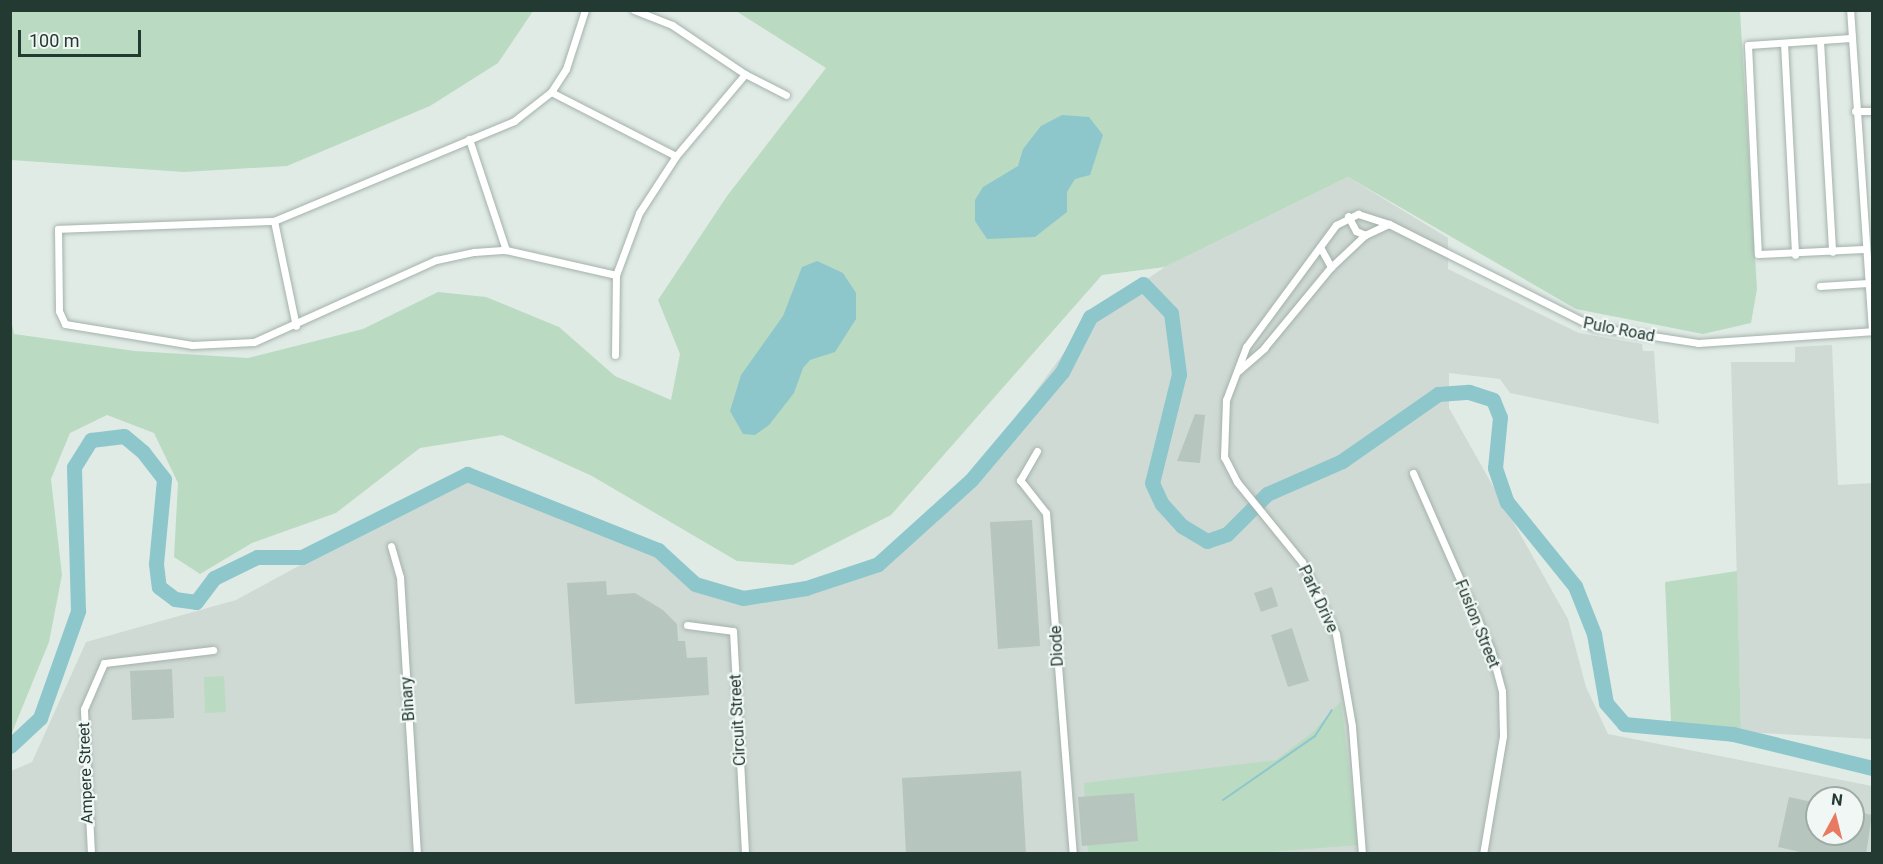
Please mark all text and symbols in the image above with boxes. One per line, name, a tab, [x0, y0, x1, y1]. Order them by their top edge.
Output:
scale bar	[21, 18, 144, 56]
text: 100 m	[29, 30, 80, 51]
street label: Pulo Road	[1582, 314, 1656, 346]
street label: Park Drive	[1294, 562, 1342, 636]
street label: Fusion Street	[1451, 577, 1503, 671]
street label: Diode	[1046, 625, 1068, 667]
street label: Circuit Street	[726, 674, 750, 766]
street label: Binary	[397, 676, 419, 722]
street label: Ampere Street	[75, 722, 97, 824]
north arrow	[1805, 786, 1865, 846]
text: N	[1830, 790, 1844, 810]

